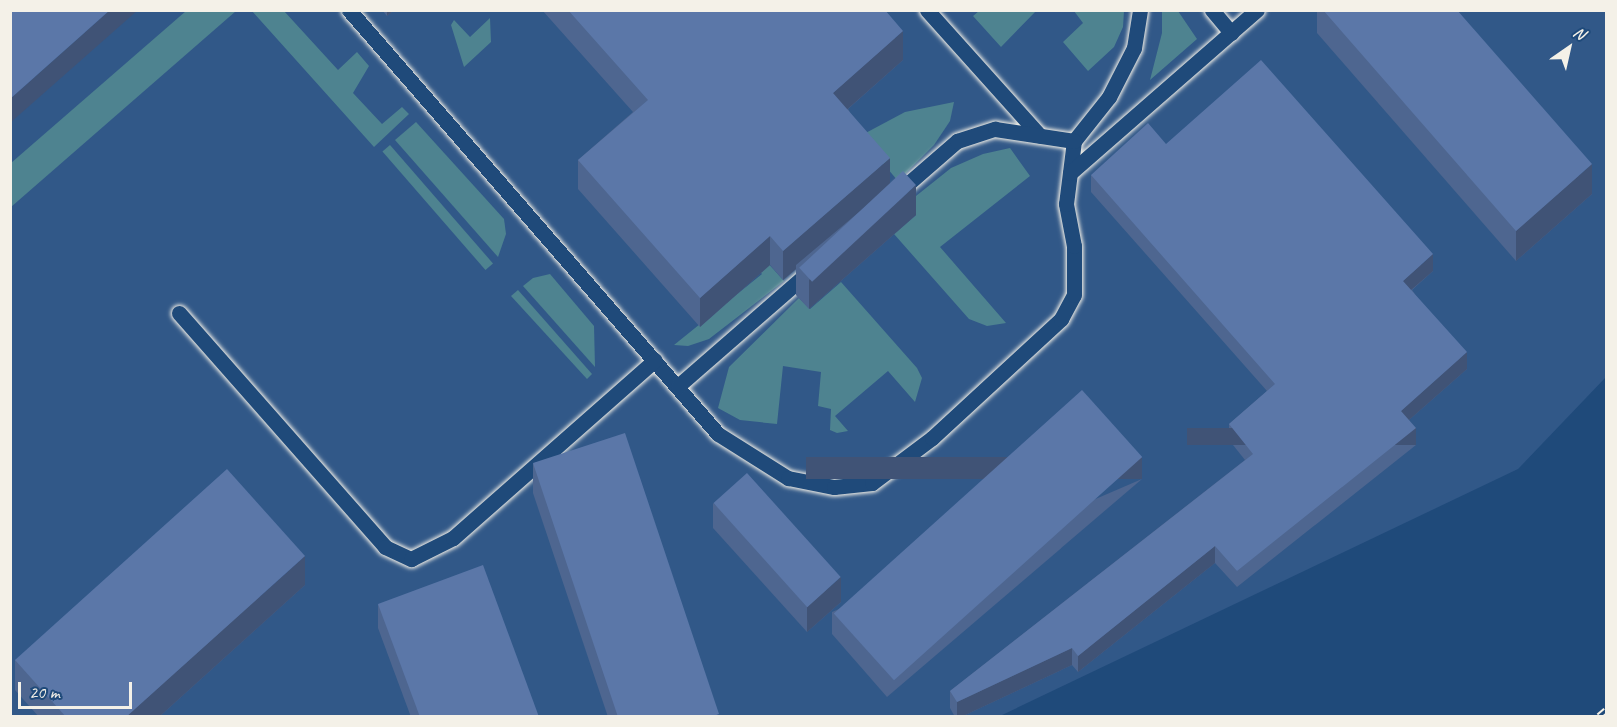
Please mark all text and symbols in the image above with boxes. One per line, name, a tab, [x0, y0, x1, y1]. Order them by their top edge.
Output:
north arrow	[1539, 18, 1599, 78]
text: N	[1569, 22, 1589, 44]
scale bar	[21, 670, 135, 708]
text: 20 m	[29, 681, 60, 703]

